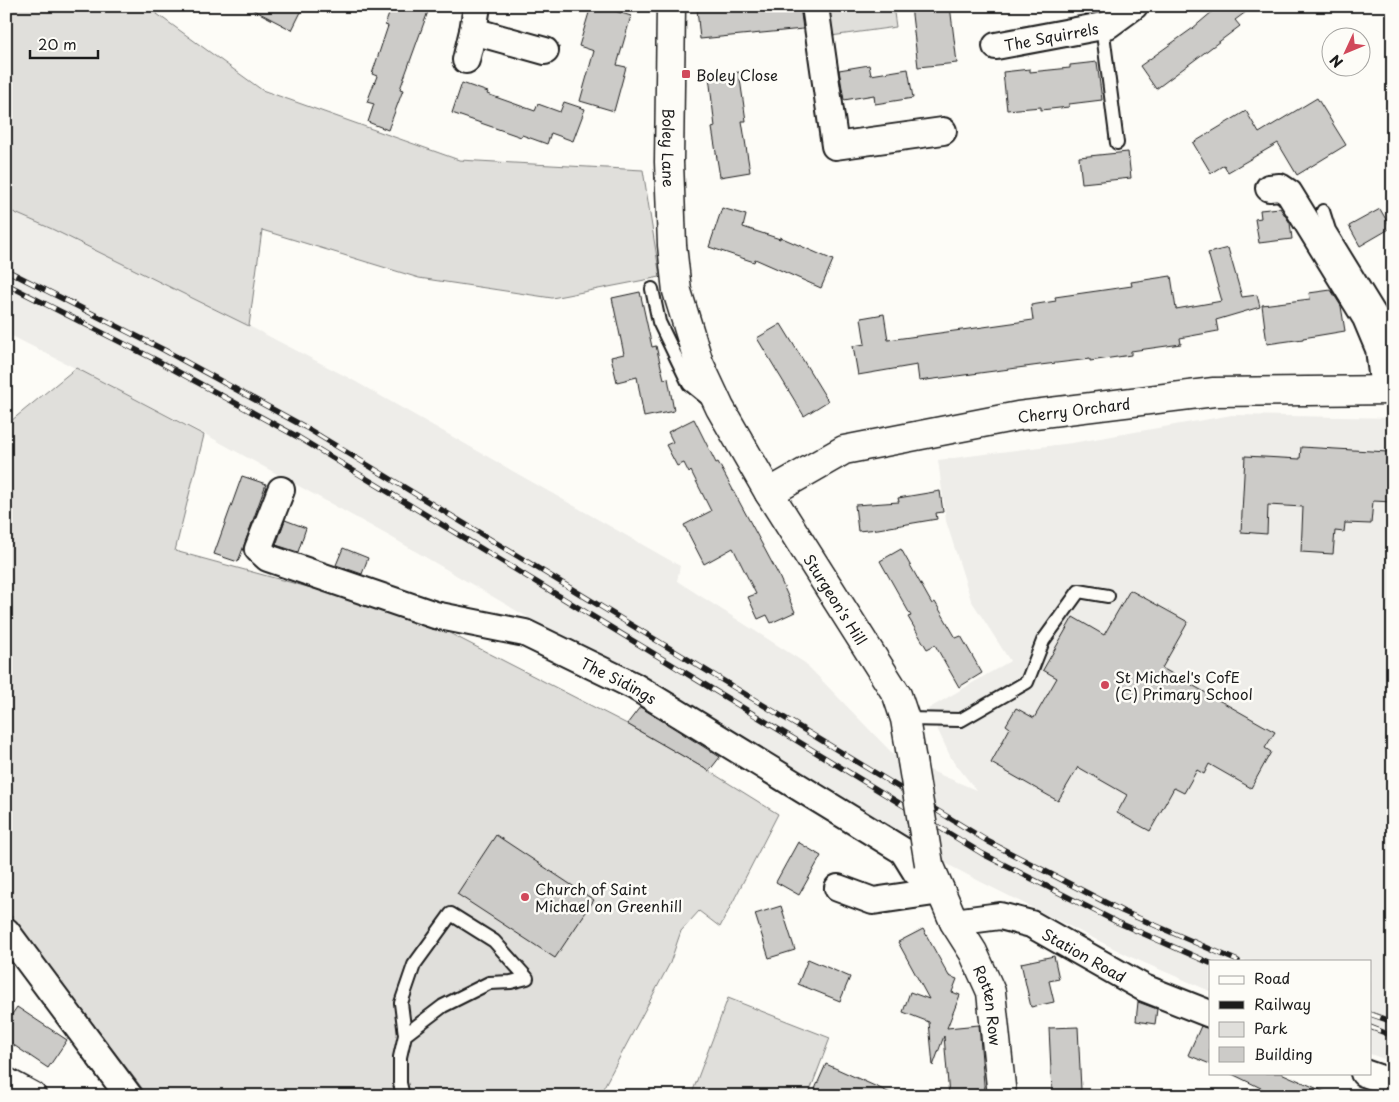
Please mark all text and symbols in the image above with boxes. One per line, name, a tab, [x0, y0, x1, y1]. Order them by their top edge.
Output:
street label: The Squirrels	[1002, 16, 1100, 56]
scale bar	[30, 28, 98, 60]
north arrow	[1322, 28, 1372, 78]
text: 20 m	[38, 32, 77, 55]
text: N	[1325, 50, 1348, 73]
place label: Boley Close	[696, 63, 778, 86]
marker: Boley Close	[680, 68, 692, 80]
street label: Boley Lane	[657, 108, 681, 188]
street label: Cherry Orchard	[1016, 391, 1131, 427]
street label: Sturgeon's Hill	[799, 549, 874, 649]
street label: The Sidings	[577, 651, 662, 709]
place label: St Michael's CofE (C) Primary School	[1115, 665, 1253, 705]
marker: St Michael's CofE (C) Primary School	[1099, 679, 1111, 691]
place label: Church of Saint Michael on Greenhill	[535, 877, 682, 917]
marker: Church of Saint Michael on Greenhill	[519, 891, 531, 903]
street label: Station Road	[1038, 921, 1131, 987]
legend	[1209, 960, 1372, 1074]
street label: Rotten Row	[969, 961, 1008, 1047]
text: Road	[1254, 966, 1290, 989]
text: Railway	[1254, 992, 1311, 1015]
text: Park	[1254, 1016, 1288, 1039]
text: Building	[1254, 1042, 1313, 1065]

